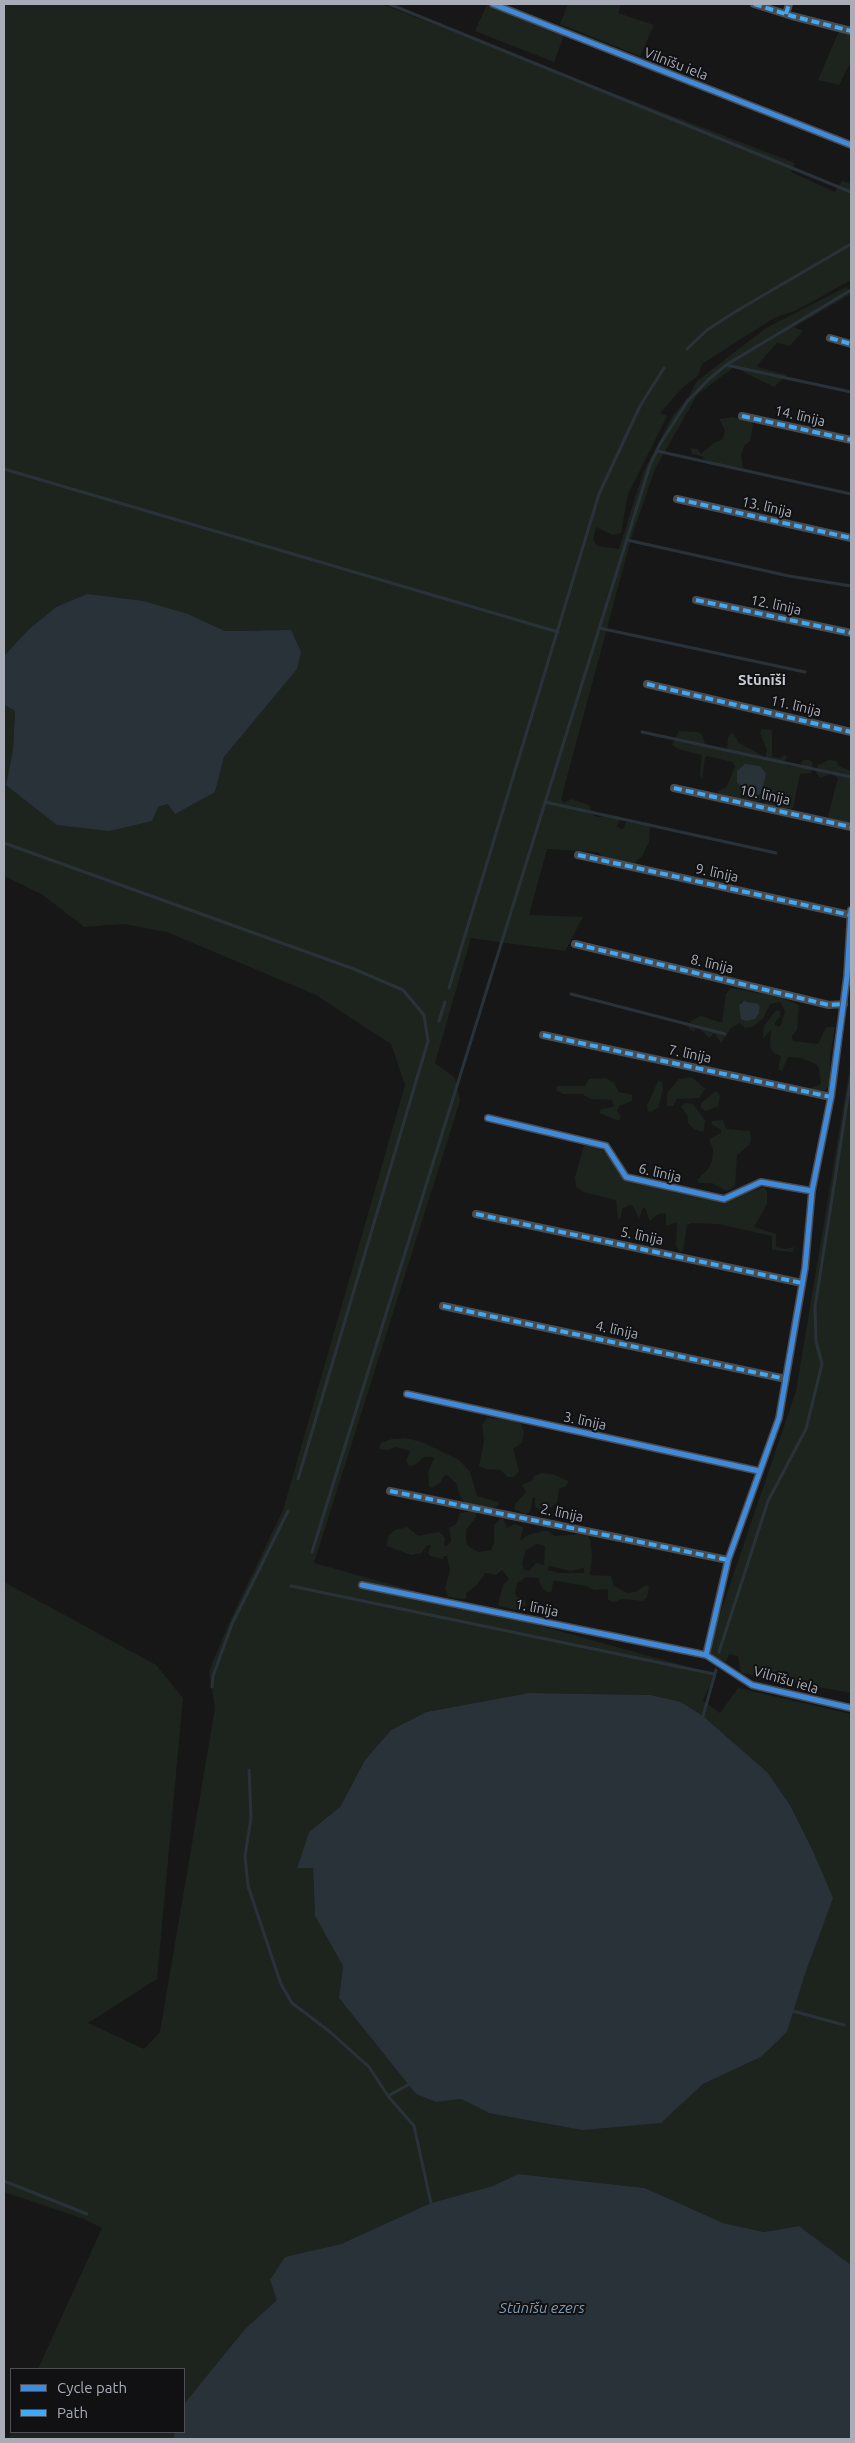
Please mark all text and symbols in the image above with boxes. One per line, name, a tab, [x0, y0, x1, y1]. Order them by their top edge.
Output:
street label: Vilnīšu iela	[642, 44, 710, 84]
street label: 14. līnija	[773, 402, 827, 430]
street label: 13. līnija	[740, 493, 794, 521]
street label: 12. līnija	[749, 591, 803, 619]
district label: Stūnīši	[738, 671, 786, 689]
street label: 11. līnija	[769, 692, 823, 720]
street label: 10. līnija	[738, 781, 792, 809]
street label: 9. līnija	[694, 860, 740, 886]
street label: 8. līnija	[689, 951, 735, 977]
street label: 7. līnija	[667, 1041, 713, 1067]
street label: 6. līnija	[637, 1160, 683, 1186]
street label: 5. līnija	[619, 1223, 665, 1249]
street label: 4. līnija	[594, 1317, 640, 1343]
street label: 3. līnija	[562, 1408, 608, 1434]
street label: 2. līnija	[539, 1500, 585, 1526]
street label: 1. līnija	[514, 1596, 560, 1620]
street label: Vilnīšu iela	[751, 1663, 821, 1697]
water label: Stūnīšu ezers	[499, 2299, 585, 2317]
legend	[10, 2368, 185, 2433]
text: Cycle path	[57, 2379, 127, 2396]
text: Path	[57, 2404, 88, 2421]

